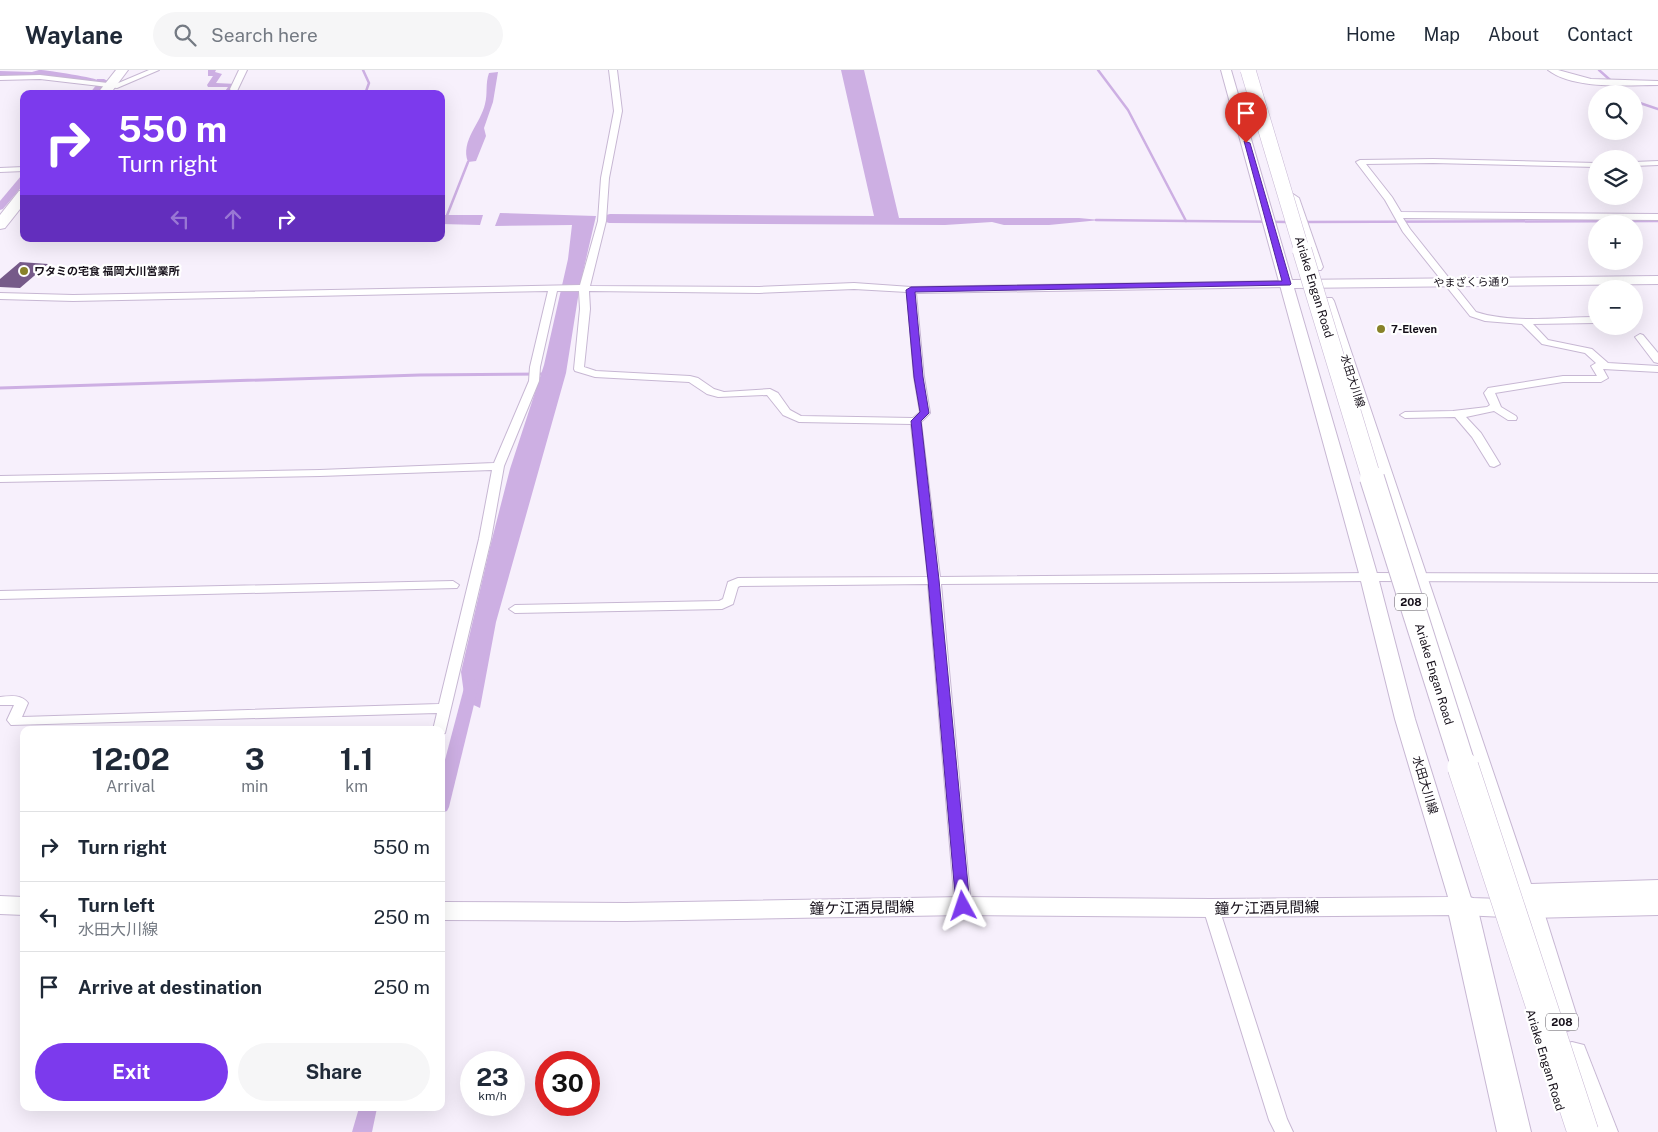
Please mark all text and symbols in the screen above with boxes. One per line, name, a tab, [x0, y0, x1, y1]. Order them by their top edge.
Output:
search box	[153, 12, 503, 57]
text: Waylane	[25, 21, 123, 49]
icon: search	[171, 21, 199, 49]
text: Search here	[211, 24, 318, 46]
text: Home	[1346, 24, 1396, 45]
text: Map	[1424, 24, 1460, 45]
text: About	[1488, 24, 1539, 45]
text: Contact	[1567, 24, 1633, 45]
map controls	[1588, 85, 1643, 335]
button: search	[1588, 85, 1643, 140]
pin	[1225, 92, 1267, 143]
icon: arrive	[1232, 99, 1260, 127]
text: 550 m	[118, 109, 227, 150]
icon: right	[35, 110, 100, 175]
button: layers	[1588, 150, 1643, 205]
text: Turn right	[118, 151, 218, 177]
icon: left	[166, 205, 194, 233]
icon: ahead	[219, 205, 247, 233]
icon: right	[272, 205, 300, 233]
button: +	[1588, 215, 1643, 270]
street label: Ariake Engan Road	[1292, 235, 1336, 339]
marker: ワタミの宅食 福岡大川営業所	[18, 265, 30, 277]
place label: ワタミの宅食 福岡大川営業所	[34, 265, 179, 277]
street label: やまざくら通り	[1433, 275, 1511, 289]
button: −	[1588, 280, 1643, 335]
marker: 7-Eleven	[1375, 323, 1387, 335]
place label: 7-Eleven	[1391, 323, 1437, 335]
street label: 水田大川線	[1339, 353, 1367, 409]
road number: 208	[1395, 594, 1427, 610]
street label: Ariake Engan Road	[1412, 622, 1456, 726]
text: 12:02	[91, 741, 170, 777]
text: 3	[245, 741, 265, 777]
text: 1.1	[340, 741, 374, 777]
street label: 水田大川線	[1410, 754, 1440, 816]
text: Arrival	[106, 777, 155, 796]
text: min	[241, 777, 268, 796]
text: km	[345, 777, 368, 796]
icon: right	[35, 833, 63, 861]
text: Turn right	[78, 836, 167, 858]
text: 550 m	[373, 836, 430, 858]
position arrow	[936, 879, 988, 931]
text: Turn left	[78, 894, 155, 916]
street label: 鐘ケ江酒見間線	[809, 898, 915, 917]
street label: 鐘ケ江酒見間線	[1214, 898, 1320, 917]
icon: left	[35, 903, 63, 931]
text: 250 m	[374, 906, 430, 928]
text: 水田大川線	[78, 920, 158, 939]
icon: arrive	[35, 973, 63, 1001]
text: Arrive at destination	[78, 976, 262, 998]
text: 250 m	[374, 976, 430, 998]
street label: Ariake Engan Road	[1523, 1008, 1567, 1112]
road number: 208	[1546, 1014, 1578, 1030]
button: Exit	[35, 1043, 228, 1101]
button: Share	[238, 1043, 430, 1101]
speed limit sign: 30	[535, 1051, 600, 1116]
text: 23	[476, 1062, 509, 1092]
text: km/h	[478, 1089, 507, 1103]

